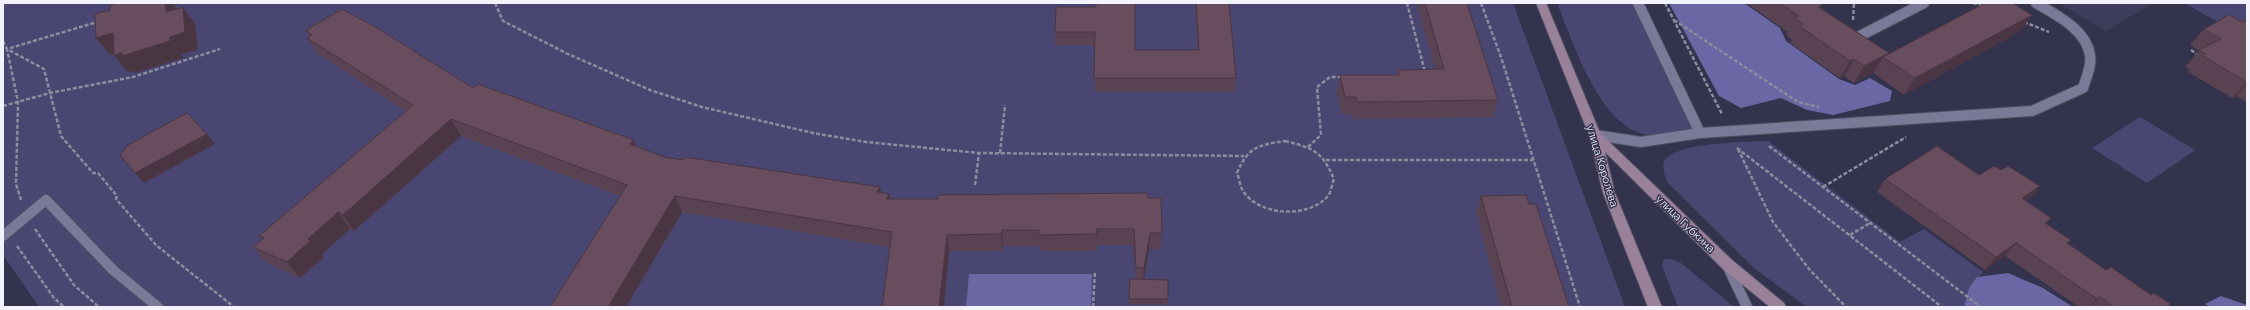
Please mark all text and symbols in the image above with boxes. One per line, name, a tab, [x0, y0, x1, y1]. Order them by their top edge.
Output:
street label: улица Королёва	[1583, 123, 1621, 209]
street label: улица Губкина	[1653, 193, 1717, 255]

